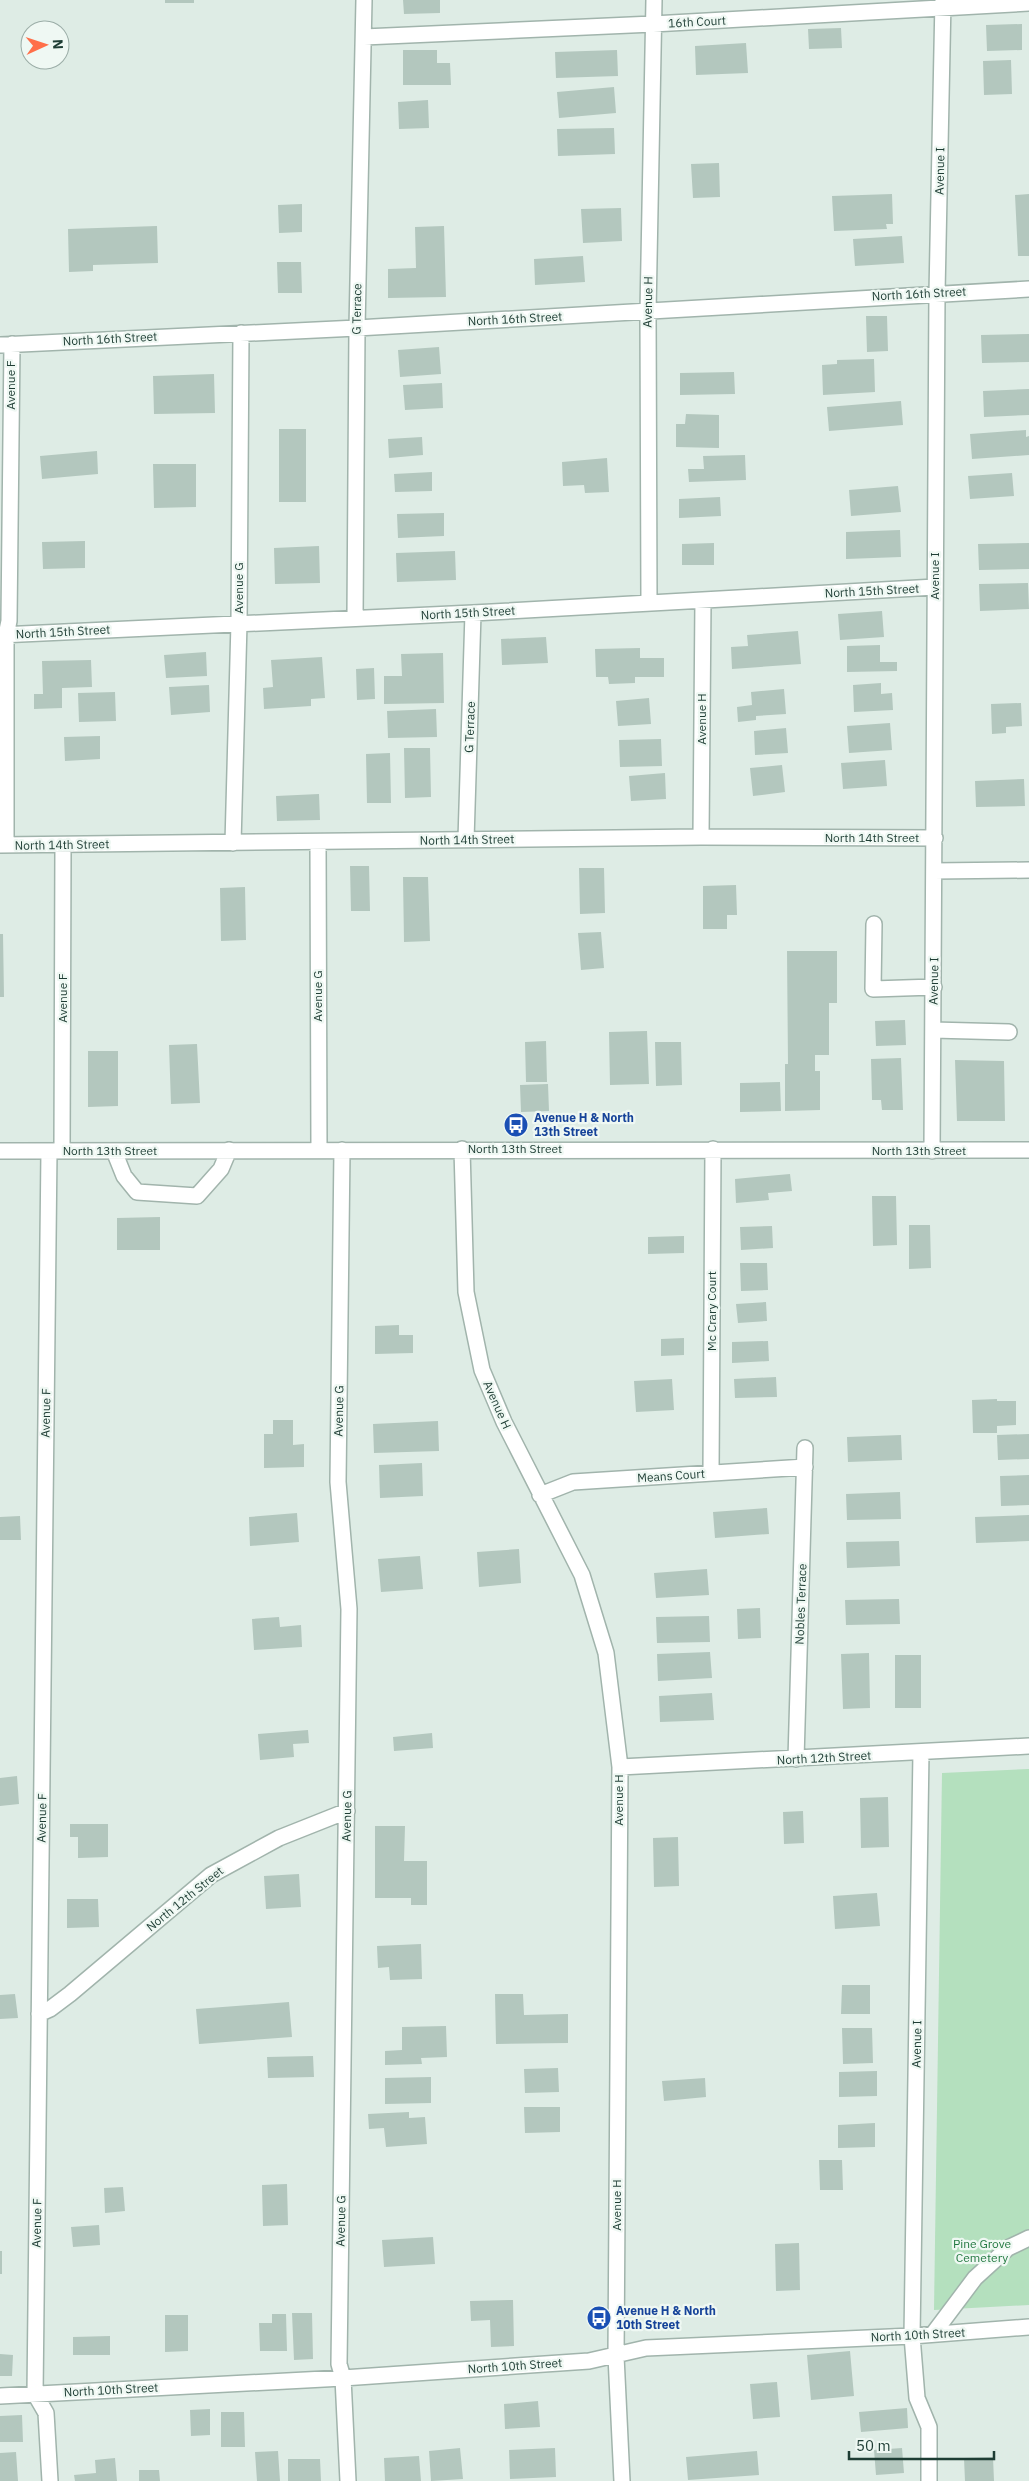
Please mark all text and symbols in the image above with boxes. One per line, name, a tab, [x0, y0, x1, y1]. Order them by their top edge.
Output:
street label: 16th Court	[668, 12, 726, 31]
north arrow	[20, 20, 70, 70]
text: N	[49, 39, 67, 50]
street label: Avenue I	[932, 147, 947, 195]
street label: Avenue H	[640, 276, 655, 328]
street label: G Terrace	[349, 283, 364, 335]
street label: North 16th Street	[871, 284, 967, 303]
street label: North 16th Street	[467, 309, 563, 328]
street label: North 16th Street	[62, 329, 158, 348]
street label: Avenue F	[3, 360, 18, 410]
street label: Avenue I	[927, 552, 942, 600]
street label: Avenue G	[231, 562, 246, 614]
street label: North 15th Street	[824, 581, 920, 600]
street label: North 15th Street	[420, 603, 516, 622]
street label: North 15th Street	[15, 622, 111, 641]
street label: Avenue H	[694, 693, 709, 745]
street label: G Terrace	[461, 701, 478, 753]
street label: North 14th Street	[825, 830, 919, 845]
street label: North 14th Street	[420, 831, 514, 848]
street label: North 14th Street	[15, 836, 109, 853]
street label: Avenue I	[926, 957, 941, 1005]
street label: Avenue G	[310, 970, 325, 1022]
street label: Avenue F	[55, 973, 70, 1023]
place label: Avenue H & North 13th Street	[534, 1110, 634, 1139]
bus stop icon: Avenue H & North 13th Street	[503, 1112, 529, 1138]
street label: North 13th Street	[468, 1141, 562, 1156]
street label: North 13th Street	[63, 1143, 157, 1158]
street label: North 13th Street	[872, 1143, 966, 1158]
street label: Mc Crary Court	[704, 1271, 719, 1351]
street label: Avenue H	[480, 1378, 515, 1431]
street label: Avenue G	[331, 1385, 346, 1437]
street label: Avenue F	[38, 1388, 53, 1438]
street label: Means Court	[637, 1466, 705, 1485]
street label: Nobles Terrace	[792, 1563, 809, 1645]
street label: North 12th Street	[776, 1748, 872, 1767]
street label: Avenue H	[611, 1774, 626, 1826]
street label: Avenue G	[339, 1790, 354, 1842]
street label: Avenue F	[34, 1793, 49, 1843]
street label: North 12th Street	[143, 1863, 226, 1934]
street label: Avenue I	[909, 2020, 924, 2068]
street label: Avenue H	[609, 2179, 624, 2231]
street label: Avenue G	[333, 2195, 348, 2247]
street label: Avenue F	[29, 2198, 44, 2248]
park label: Pine Grove Cemetery	[953, 2236, 1012, 2265]
place label: Avenue H & North 10th Street	[616, 2303, 716, 2332]
bus stop icon: Avenue H & North 10th Street	[586, 2305, 612, 2331]
street label: North 10th Street	[870, 2325, 966, 2344]
street label: North 10th Street	[467, 2355, 563, 2376]
street label: North 10th Street	[63, 2380, 159, 2399]
scale bar	[849, 2428, 994, 2460]
text: 50 m	[856, 2436, 891, 2455]

